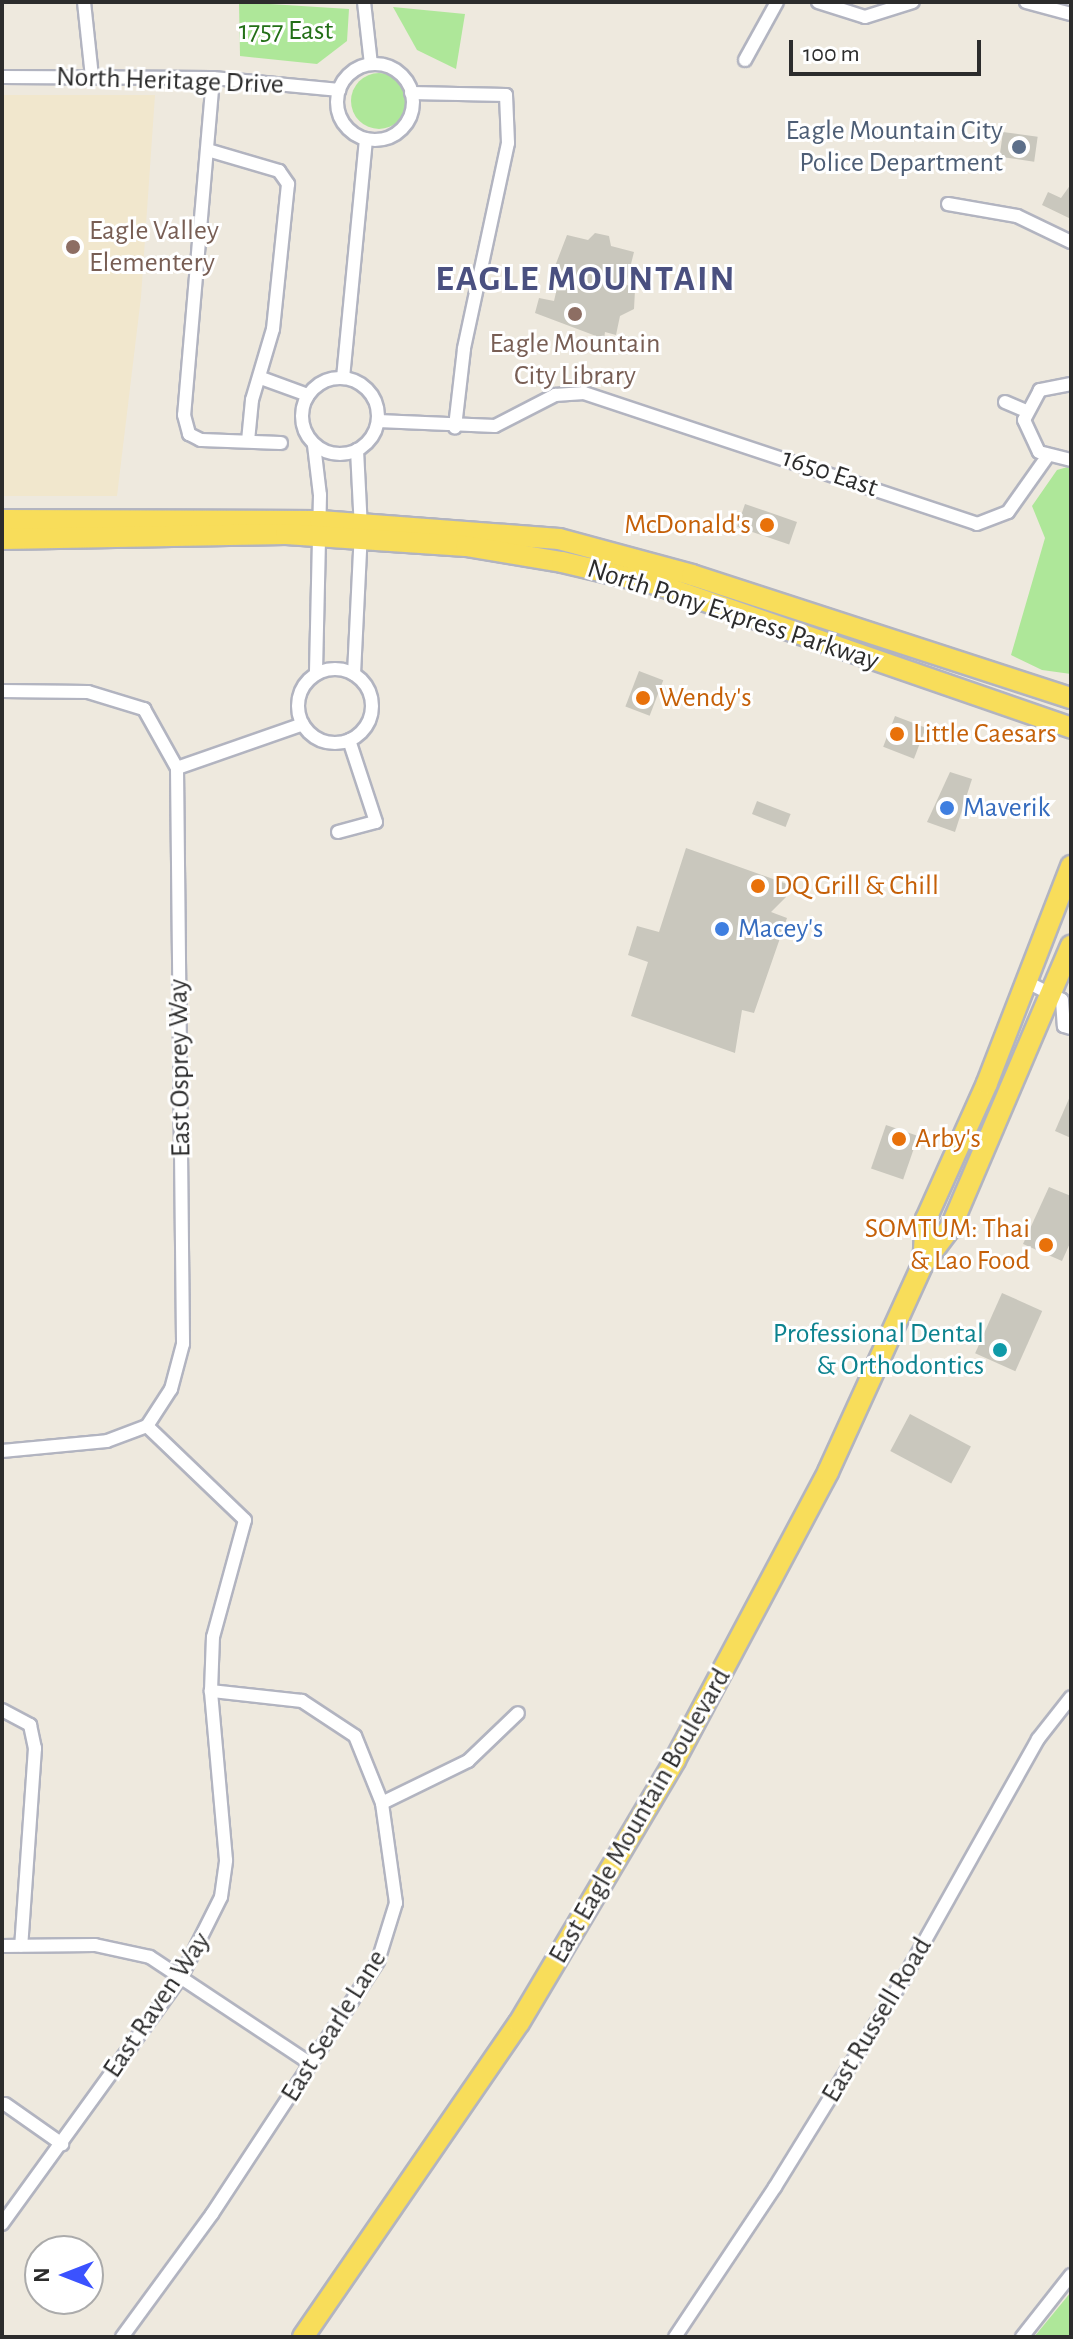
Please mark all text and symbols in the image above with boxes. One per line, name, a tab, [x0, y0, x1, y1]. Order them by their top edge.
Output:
park label: 1757 East	[239, 14, 333, 48]
scale bar	[793, 24, 985, 74]
text: 100 m	[803, 42, 860, 66]
street label: North Heritage Drive	[56, 60, 284, 102]
place label: Eagle Mountain City Police Department	[785, 114, 1003, 180]
marker: Eagle Mountain City Police Department	[1010, 138, 1028, 156]
place label: Eagle Valley Elementery	[89, 214, 219, 280]
marker: Eagle Valley Elementery	[64, 238, 82, 256]
district label: EAGLE MOUNTAIN	[435, 258, 737, 302]
marker: Eagle Mountain City Library	[566, 305, 584, 323]
place label: Eagle Mountain City Library	[490, 327, 660, 393]
street label: 1650 East	[778, 441, 882, 505]
place label: McDonald's	[624, 508, 751, 542]
marker: McDonald's	[758, 516, 776, 534]
street label: North Pony Express Parkway	[583, 552, 883, 678]
place label: Wendy's	[659, 681, 752, 715]
marker: Wendy's	[634, 689, 652, 707]
place label: Little Caesars	[913, 717, 1057, 751]
marker: Little Caesars	[888, 725, 906, 743]
place label: Maverik	[963, 791, 1050, 825]
marker: Maverik	[938, 799, 956, 817]
place label: DQ Grill & Chill	[774, 869, 939, 903]
marker: DQ Grill & Chill	[749, 877, 767, 895]
place label: Macey's	[738, 912, 823, 946]
marker: Macey's	[713, 920, 731, 938]
street label: East Osprey Way	[162, 979, 198, 1157]
place label: Arby's	[915, 1122, 981, 1156]
marker: Arby's	[890, 1130, 908, 1148]
place label: SOMTUM: Thai & Lao Food	[865, 1212, 1030, 1278]
marker: SOMTUM: Thai & Lao Food	[1037, 1236, 1055, 1254]
place label: Professional Dental & Orthodontics	[773, 1317, 984, 1383]
marker: Professional Dental & Orthodontics	[991, 1341, 1009, 1359]
street label: East Eagle Mountain Boulevard	[542, 1662, 738, 1970]
street label: East Raven Way	[96, 1926, 218, 2084]
street label: East Russell Road	[814, 1931, 940, 2109]
street label: East Searle Lane	[274, 1944, 394, 2108]
north arrow	[24, 2235, 104, 2315]
text: N	[31, 2267, 53, 2283]

